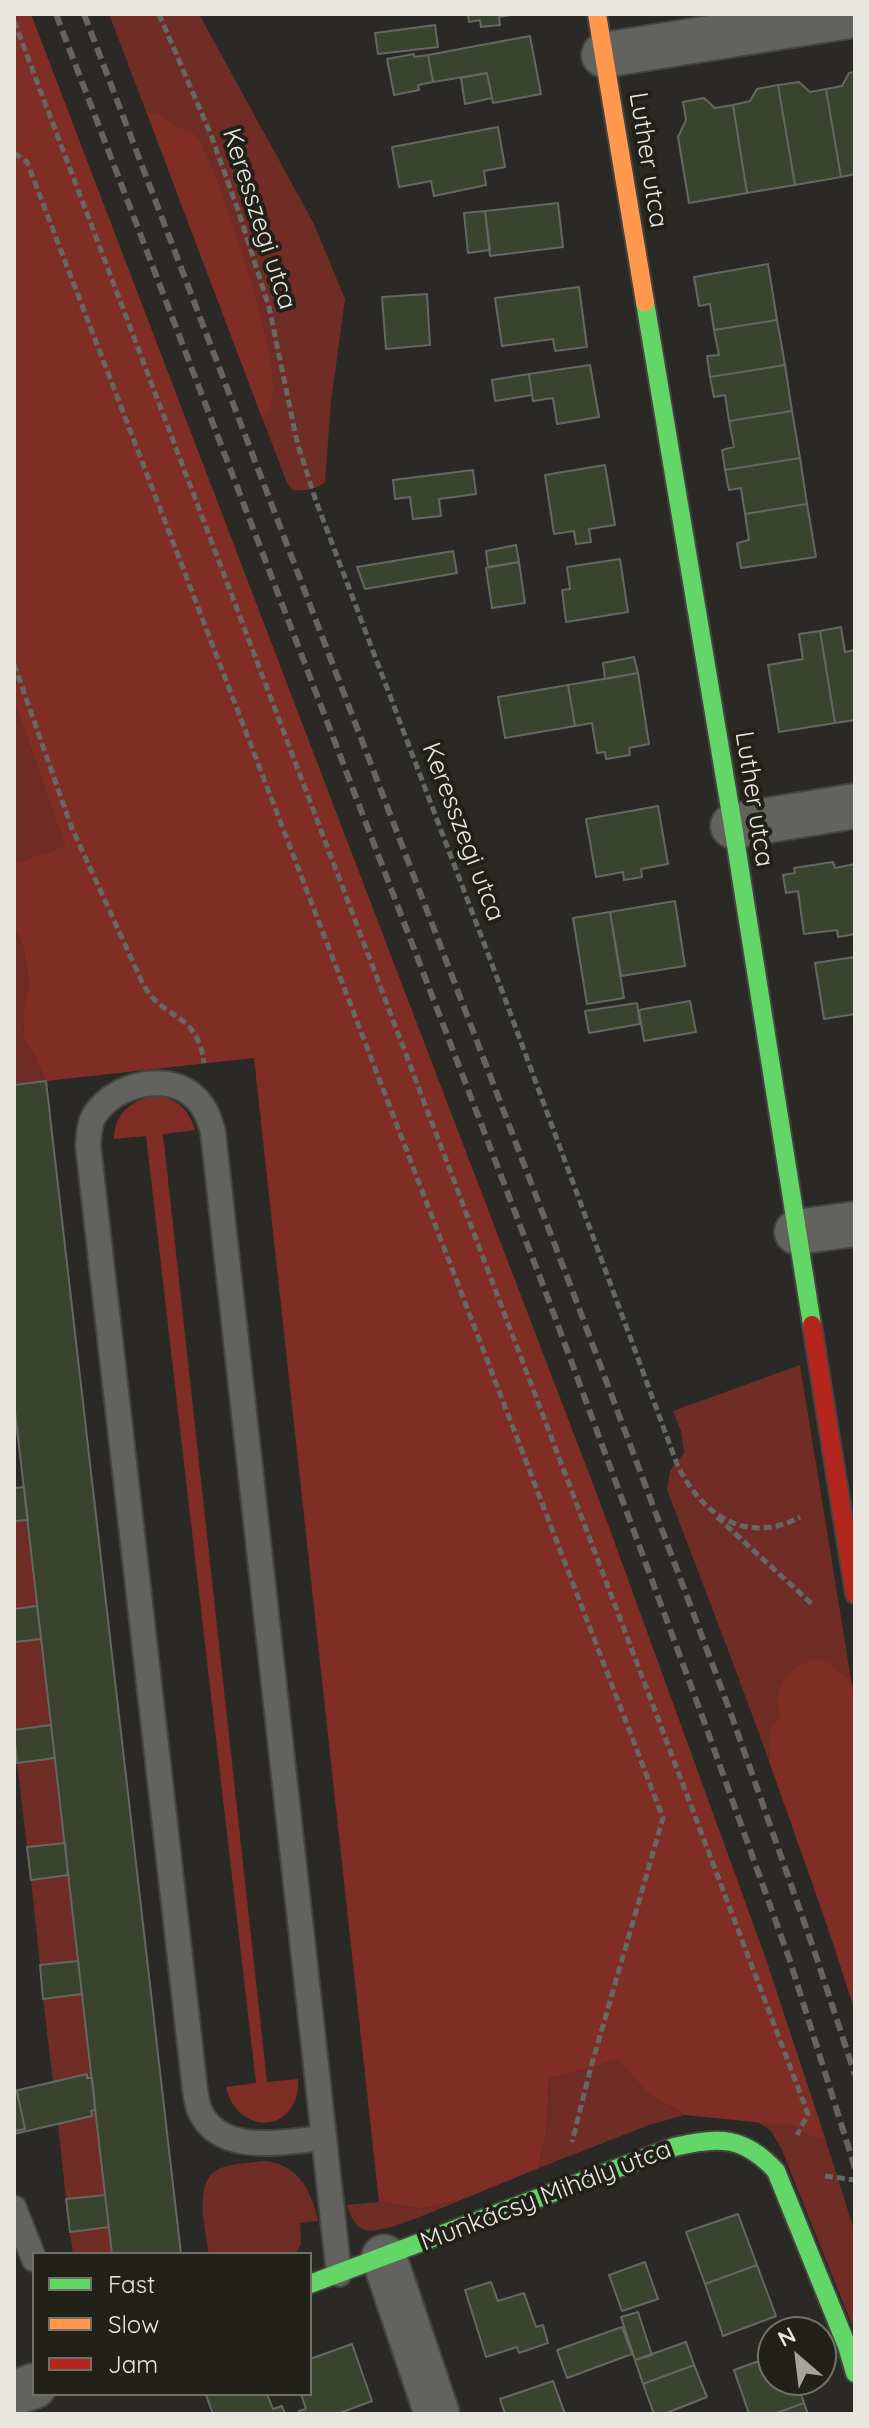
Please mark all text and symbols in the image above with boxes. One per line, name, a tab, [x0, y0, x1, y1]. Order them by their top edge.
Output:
street label: Luther utca	[622, 90, 674, 230]
street label: Keresszegi utca	[215, 125, 303, 313]
street label: Luther utca	[728, 729, 780, 869]
street label: Keresszegi utca	[415, 738, 511, 926]
street label: Munkácsy Mihály utca	[416, 2134, 676, 2258]
legend	[32, 2252, 312, 2396]
text: Fast	[108, 2269, 155, 2299]
text: Slow	[108, 2309, 159, 2339]
north arrow	[757, 2316, 837, 2396]
text: N	[773, 2320, 800, 2353]
text: Jam	[108, 2349, 158, 2379]

